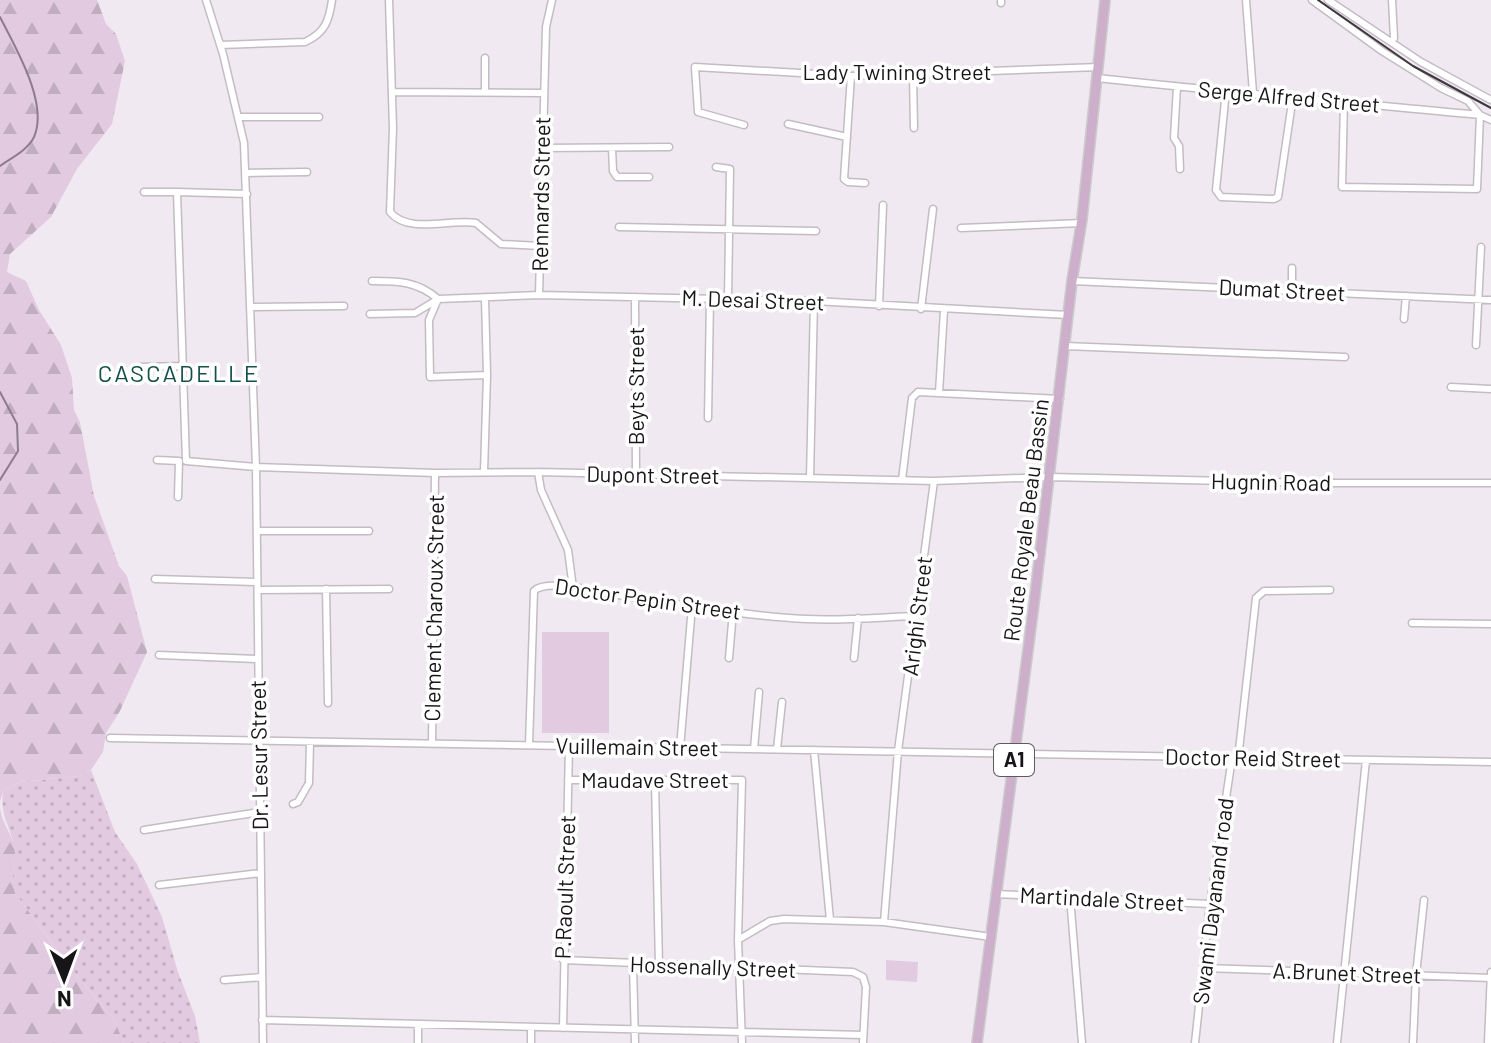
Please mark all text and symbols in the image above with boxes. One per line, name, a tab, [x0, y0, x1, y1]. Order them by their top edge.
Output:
street label: Lady Twining Street	[802, 58, 992, 84]
street label: Serge Alfred Street	[1197, 75, 1381, 117]
street label: Rennards Street	[526, 116, 554, 272]
street label: Dumat Street	[1218, 273, 1346, 305]
street label: M. Desai Street	[681, 284, 825, 314]
street label: Beyts Street	[622, 327, 648, 445]
district label: CASCADELLE	[98, 358, 260, 387]
street label: Route Royale Beau Bassin	[997, 397, 1053, 643]
street label: Dupont Street	[586, 460, 720, 488]
street label: Hugnin Road	[1211, 467, 1331, 495]
street label: Clement Charoux Street	[418, 494, 448, 722]
street label: Arighi Street	[896, 554, 936, 677]
street label: Doctor Pepin Street	[553, 572, 743, 624]
street label: Dr. Lesur Street	[244, 680, 272, 830]
street label: Vuillemain Street	[555, 732, 719, 760]
street label: Doctor Reid Street	[1165, 742, 1341, 772]
road number: A1	[994, 744, 1034, 776]
street label: Maudave Street	[581, 766, 729, 792]
street label: Swami Dayanand road	[1186, 796, 1238, 1006]
street label: P.Raoult Street	[548, 814, 580, 960]
street label: Martindale Street	[1019, 881, 1185, 915]
north arrow	[24, 939, 104, 1019]
street label: Hossenally Street	[629, 950, 797, 982]
street label: A.Brunet Street	[1272, 956, 1422, 988]
text: N	[57, 987, 72, 1013]

